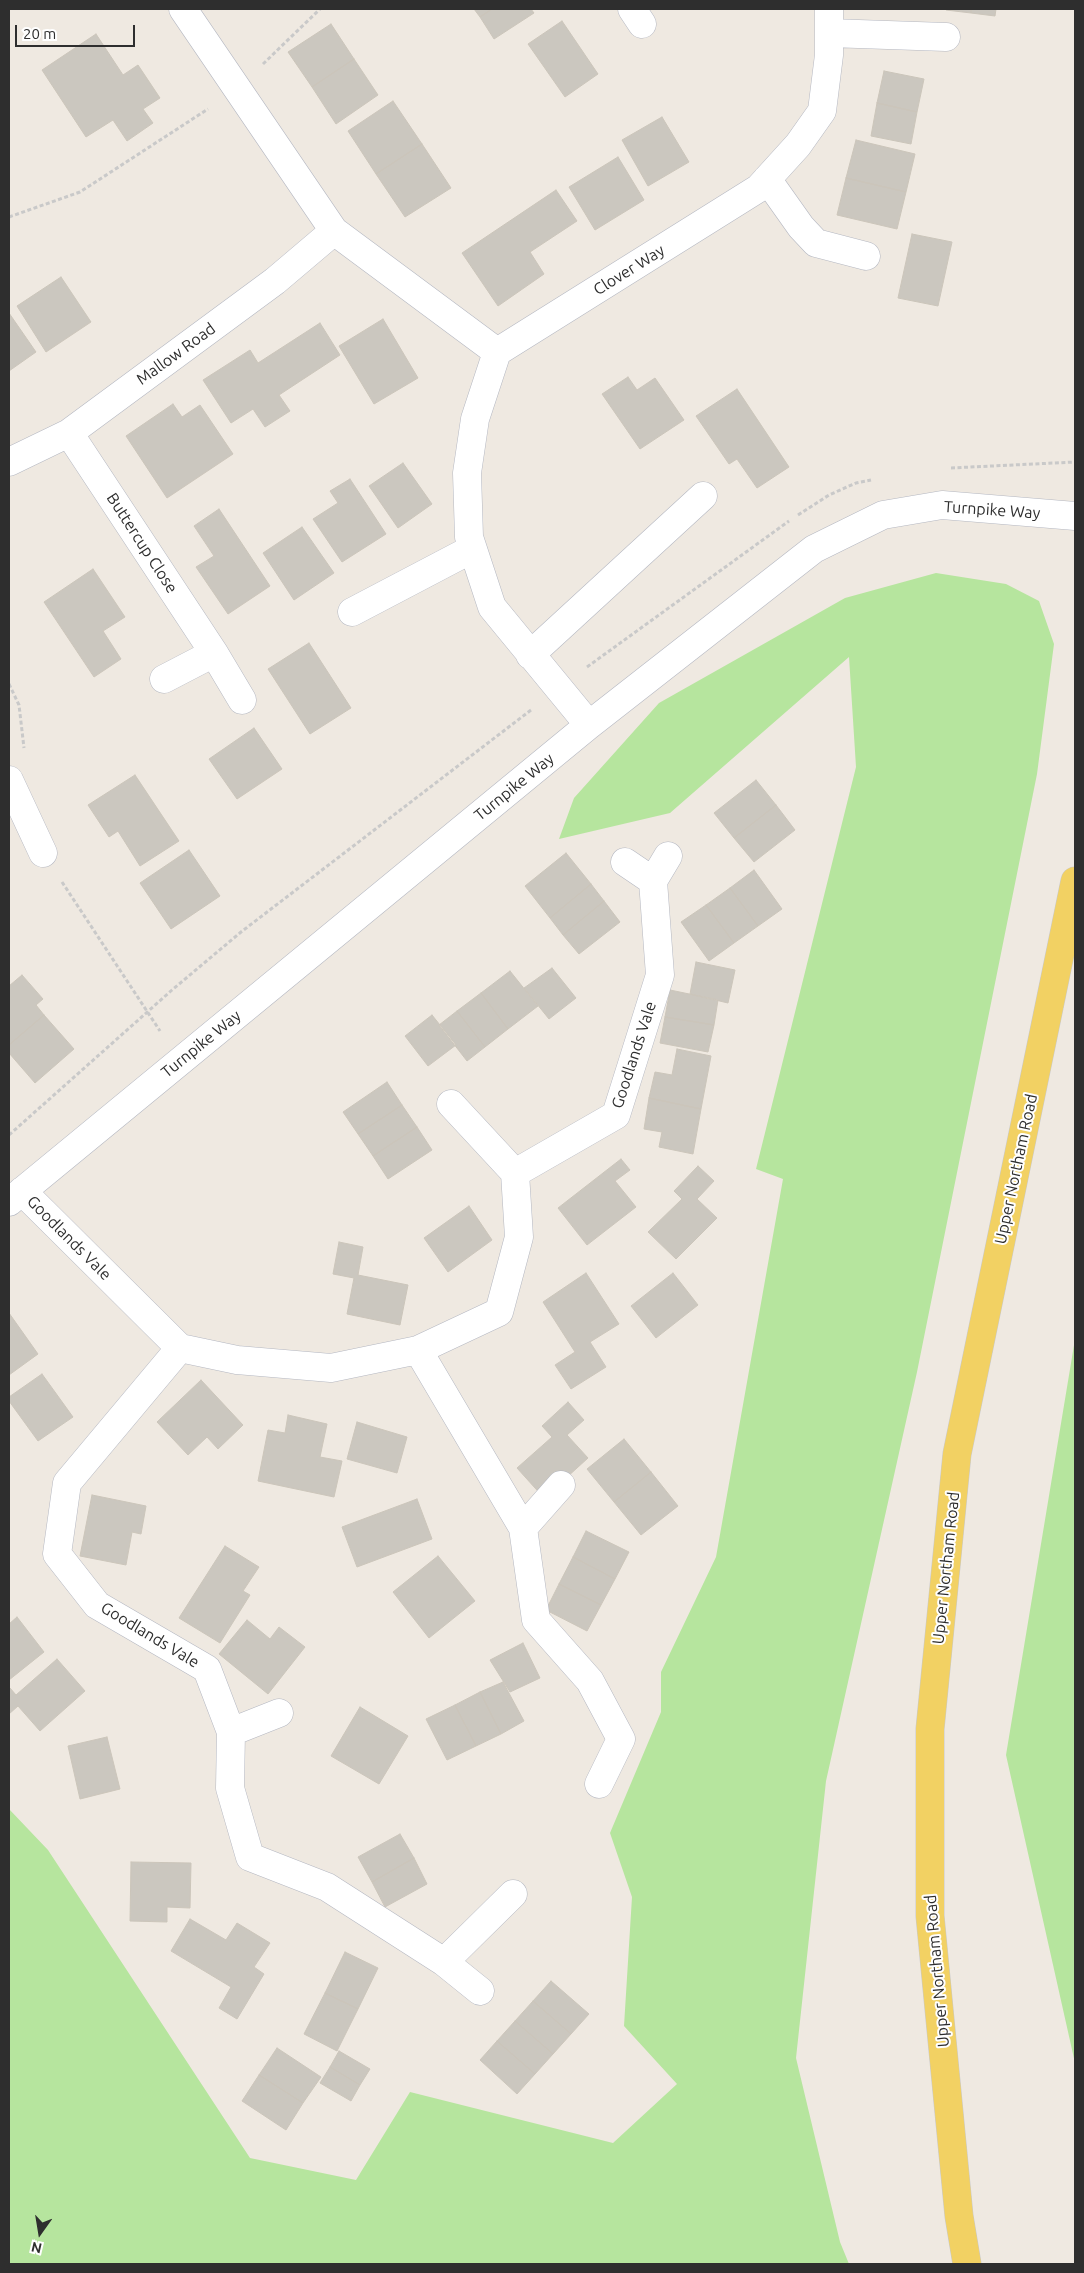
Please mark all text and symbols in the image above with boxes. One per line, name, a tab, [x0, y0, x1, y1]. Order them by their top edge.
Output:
scale bar	[18, 15, 138, 47]
text: 20 m	[23, 25, 56, 42]
street label: Clover Way	[590, 241, 668, 299]
street label: Mallow Road	[133, 319, 219, 389]
street label: Buttercup Close	[103, 489, 181, 597]
street label: Turnpike Way	[943, 497, 1041, 523]
street label: Turnpike Way	[470, 749, 558, 825]
street label: Goodlands Vale	[608, 999, 660, 1111]
street label: Turnpike Way	[157, 1006, 245, 1082]
street label: Upper Northam Road	[991, 1092, 1041, 1246]
street label: Goodlands Vale	[23, 1192, 115, 1284]
street label: Upper Northam Road	[928, 1491, 964, 1645]
street label: Goodlands Vale	[97, 1598, 203, 1672]
street label: Upper Northam Road	[921, 1894, 953, 2048]
north arrow	[15, 2208, 65, 2258]
text: N	[30, 2239, 44, 2257]

